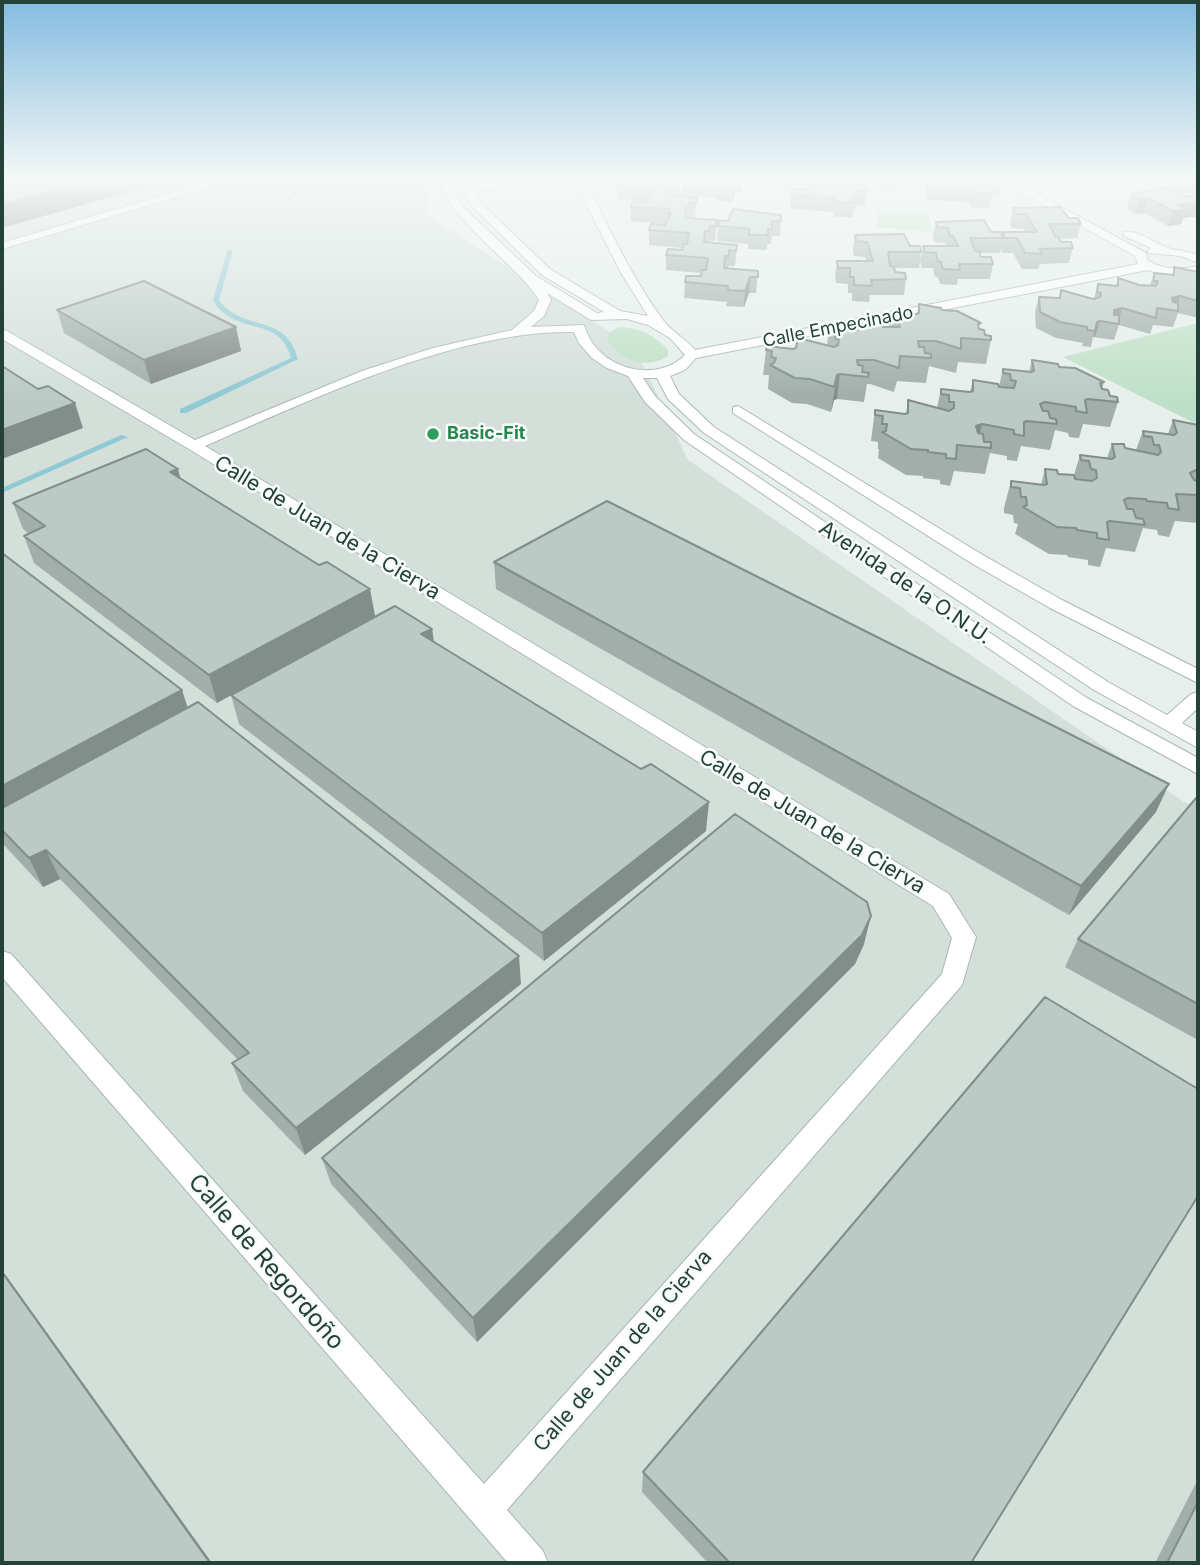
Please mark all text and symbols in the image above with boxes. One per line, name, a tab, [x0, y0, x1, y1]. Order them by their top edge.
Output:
street label: Calle Empecinado	[761, 302, 915, 352]
place label: Basic-Fit	[447, 423, 525, 445]
marker: Basic-Fit	[425, 426, 441, 442]
street label: Calle de Juan de la Cierva	[209, 450, 445, 606]
street label: Avenida de la O.N.U.	[814, 516, 996, 650]
street label: Calle de Juan de la Cierva	[694, 744, 930, 900]
street label: Calle de Regordoño	[182, 1168, 350, 1356]
street label: Calle de Juan de la Cierva	[528, 1245, 718, 1457]

